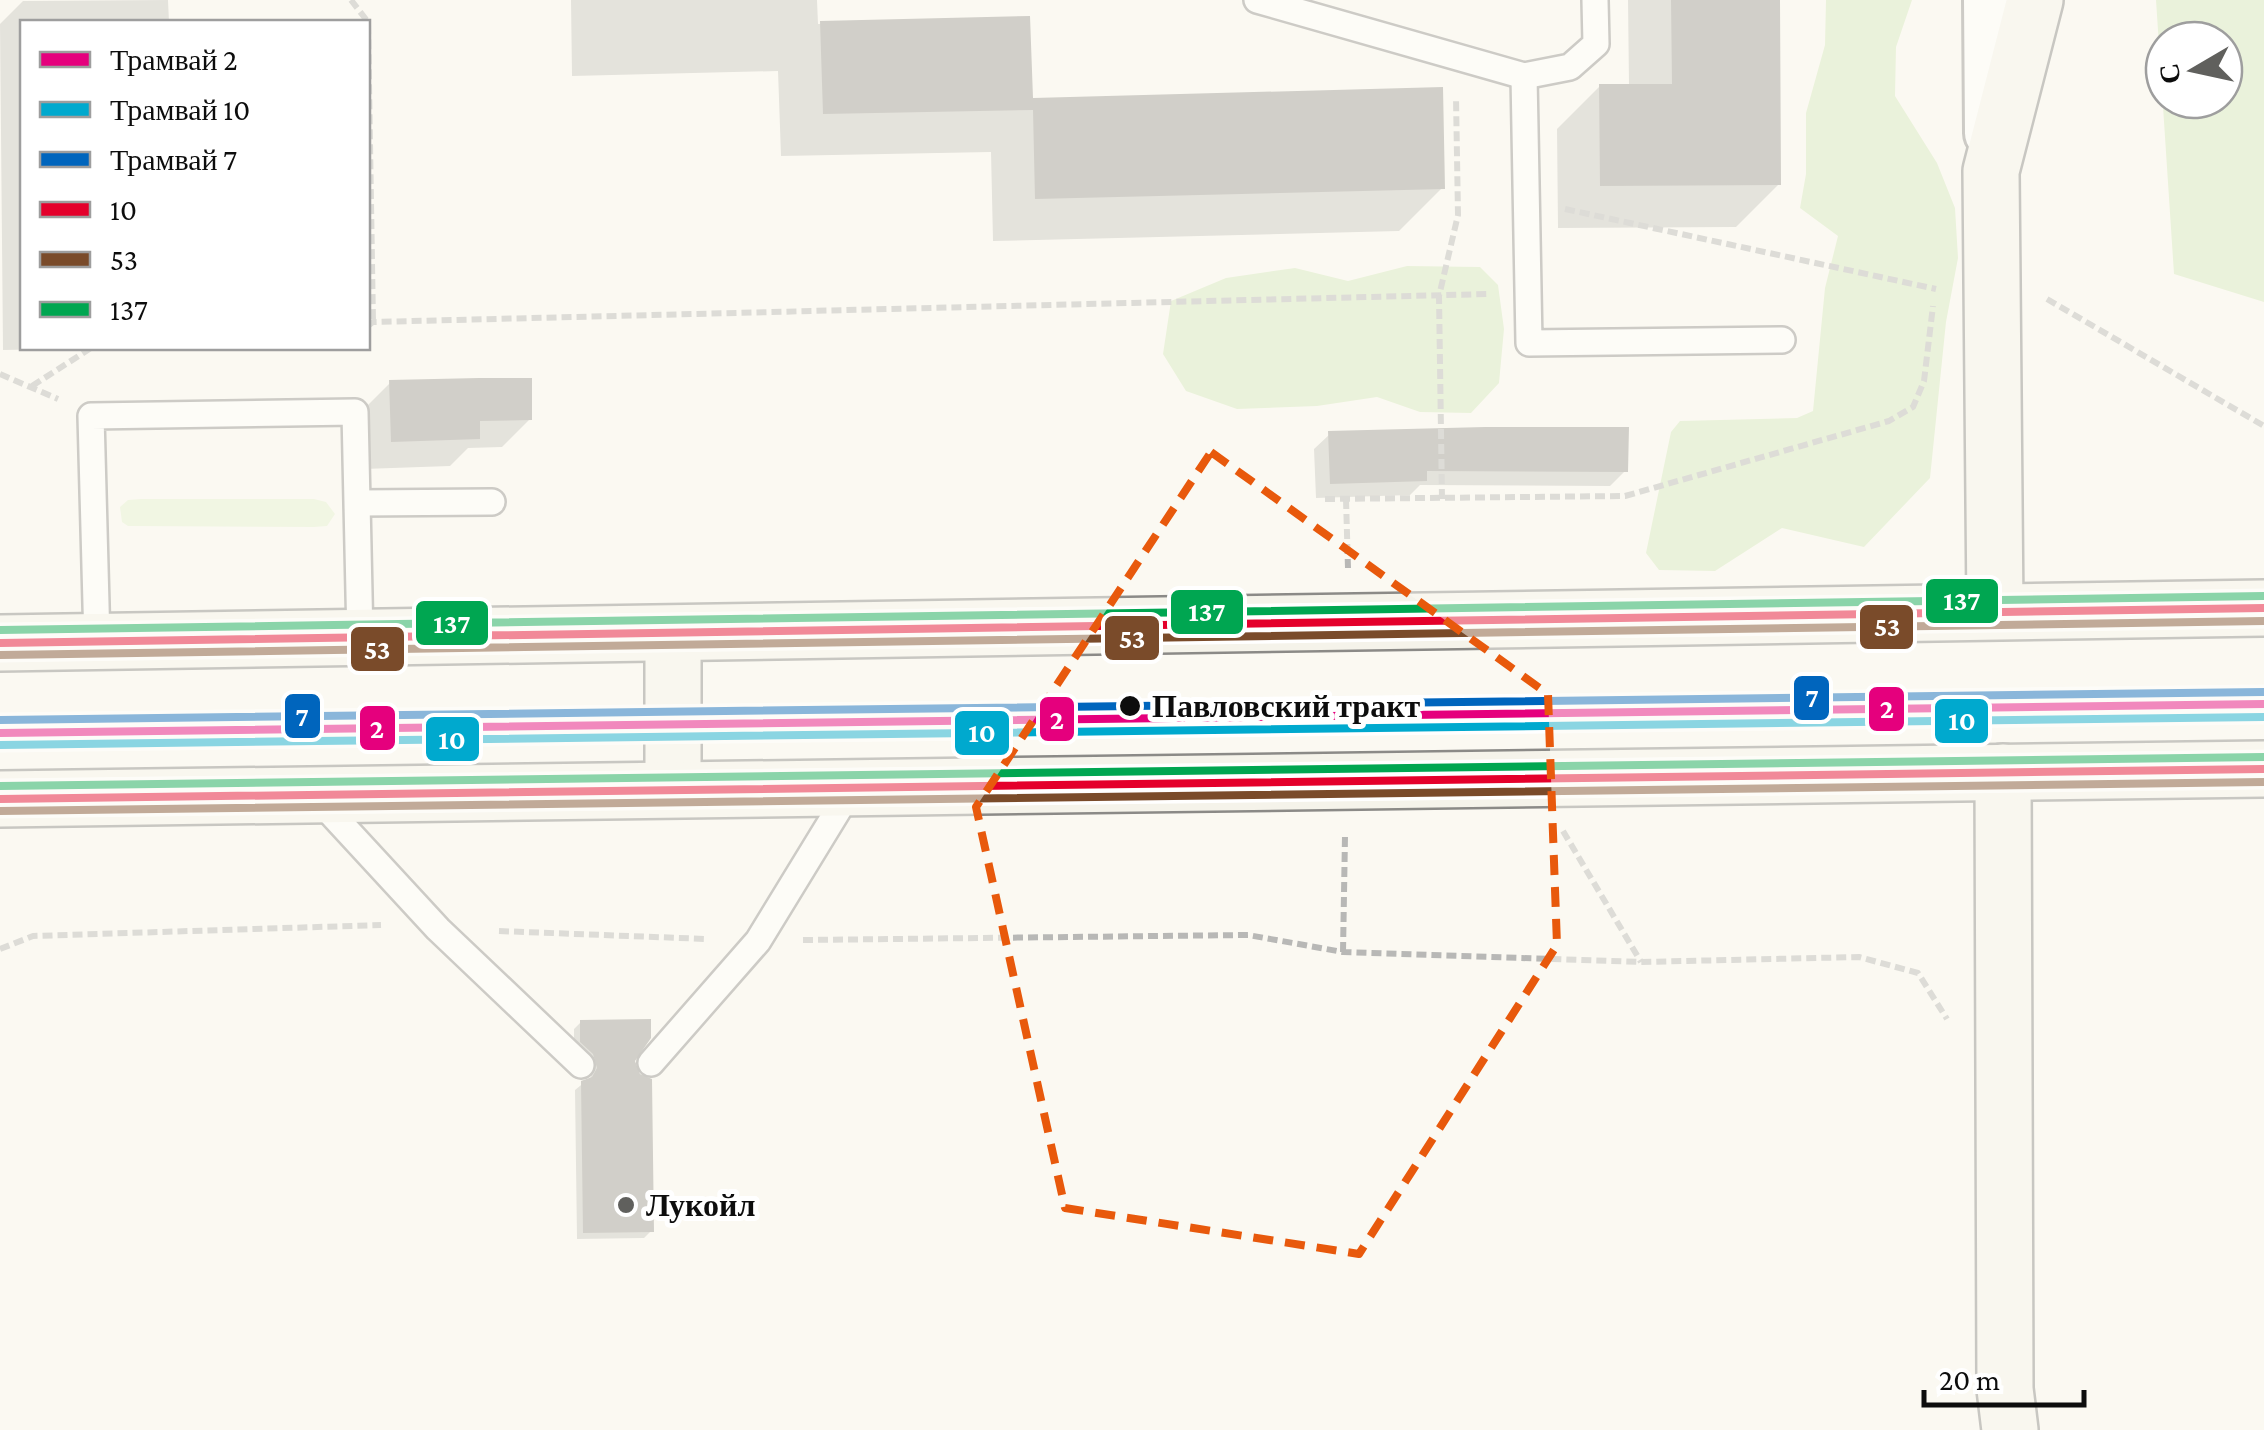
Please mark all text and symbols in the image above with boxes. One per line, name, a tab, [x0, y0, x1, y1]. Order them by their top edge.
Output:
legend	[20, 20, 370, 350]
north arrow	[2144, 20, 2244, 120]
text: Трамвай 2	[110, 43, 238, 76]
text: С	[2153, 61, 2187, 86]
text: Трамвай 10	[110, 93, 250, 126]
text: Трамвай 7	[110, 143, 237, 176]
text: 10	[110, 193, 137, 226]
text: 53	[110, 243, 138, 276]
text: 137	[110, 293, 148, 326]
line badge: 137	[1924, 577, 2000, 625]
text: 137	[1943, 585, 1981, 616]
line badge: 137	[1169, 588, 1245, 636]
text: 137	[1188, 596, 1226, 627]
line badge: 137	[414, 599, 490, 647]
line badge: 53	[1858, 603, 1915, 651]
text: 137	[433, 608, 471, 639]
text: 53	[1874, 611, 1900, 642]
line badge: 53	[1103, 614, 1161, 662]
text: 53	[1119, 623, 1145, 654]
line badge: 53	[349, 625, 406, 673]
text: 53	[364, 634, 390, 665]
line badge: 7	[1792, 674, 1831, 722]
text: 7	[1805, 682, 1819, 713]
line badge: 2	[1867, 685, 1906, 733]
place label: Павловский тракт	[1152, 688, 1421, 724]
line badge: 7	[283, 692, 322, 740]
marker: Павловский тракт	[1117, 693, 1143, 719]
text: 2	[1880, 693, 1894, 724]
line badge: 2	[1038, 695, 1076, 743]
line badge: 10	[1933, 697, 1990, 745]
text: 7	[295, 701, 309, 732]
line badge: 2	[358, 704, 397, 752]
text: 2	[1050, 704, 1064, 735]
text: 10	[1948, 705, 1976, 736]
line badge: 10	[953, 709, 1011, 757]
text: 2	[370, 713, 384, 744]
line badge: 10	[424, 715, 481, 763]
text: 10	[968, 717, 996, 748]
text: 10	[438, 724, 466, 755]
place label: Лукойл	[646, 1187, 756, 1223]
marker: Лукойл	[615, 1194, 637, 1216]
scale bar	[1924, 1345, 2084, 1407]
text: 20 m	[1939, 1363, 2000, 1396]

